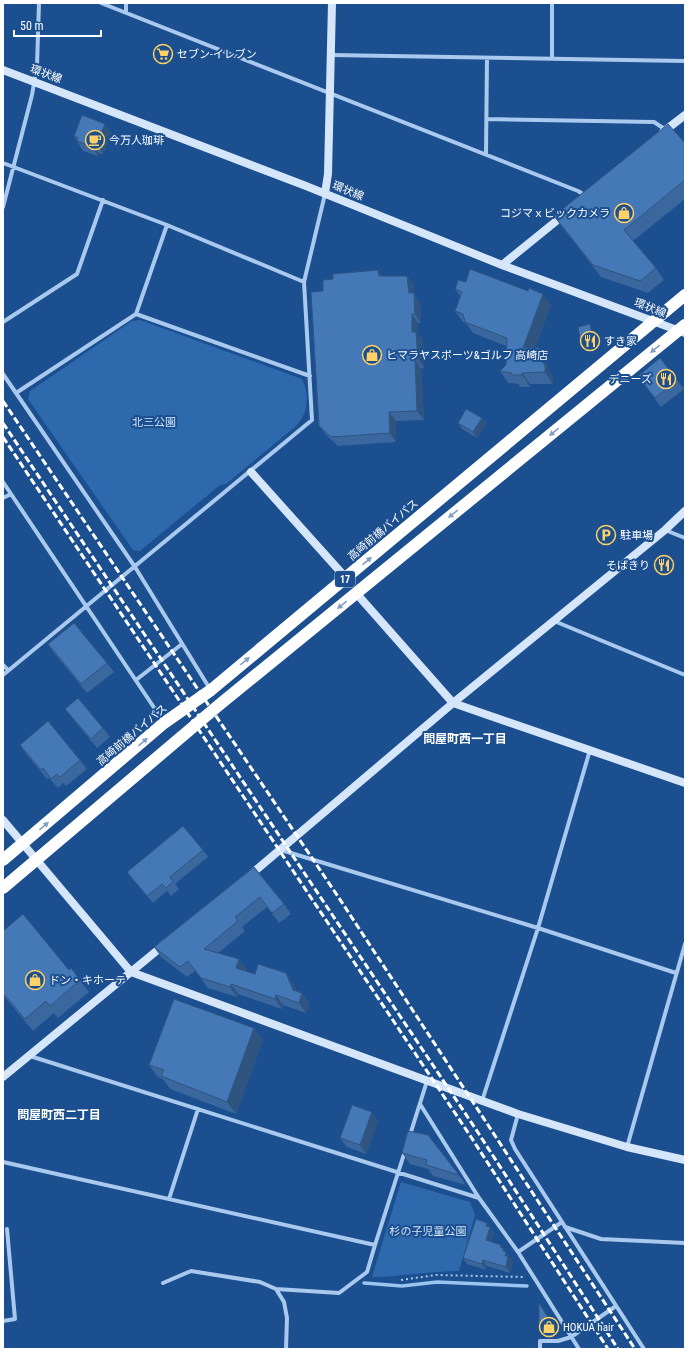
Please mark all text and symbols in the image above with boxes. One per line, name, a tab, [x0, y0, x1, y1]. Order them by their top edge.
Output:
scale bar	[14, 12, 101, 38]
text: 50 m	[20, 19, 44, 33]
supermarket icon: セブン-イレブン	[152, 43, 174, 65]
place label: セブン-イレブン	[177, 48, 257, 61]
street label: 環状線	[28, 62, 64, 86]
cafe icon: 今万人珈琲	[84, 129, 106, 151]
place label: 今万人珈琲	[109, 134, 164, 147]
street label: 環状線	[330, 179, 366, 203]
shop icon: コジマｘビックカメラ	[613, 202, 635, 224]
place label: コジマｘビックカメラ	[500, 207, 610, 220]
street label: 環状線	[632, 296, 668, 320]
restaurant icon: すき家	[579, 330, 601, 352]
place label: すき家	[604, 335, 637, 348]
shop icon: ヒマラヤスポーツ&ゴルフ 高崎店	[361, 344, 383, 366]
one-way arrow	[649, 345, 660, 354]
place label: ヒマラヤスポーツ&ゴルフ 高崎店	[386, 349, 548, 362]
restaurant icon: デニーズ	[655, 368, 677, 390]
place label: デニーズ	[609, 373, 652, 386]
park label: 北三公園	[132, 416, 176, 429]
one-way arrow	[548, 427, 559, 436]
street label: 高崎前橋バイパス	[345, 497, 421, 563]
one-way arrow	[448, 510, 459, 518]
parking icon: 駐車場	[595, 524, 617, 546]
place label: 駐車場	[620, 529, 653, 542]
restaurant icon: そばきり	[653, 554, 675, 576]
one-way arrow	[361, 556, 372, 565]
place label: そばきり	[606, 559, 650, 572]
road number: 17	[335, 571, 355, 587]
one-way arrow	[336, 601, 347, 609]
one-way arrow	[240, 657, 250, 666]
street label: 高崎前橋バイパス	[94, 702, 170, 768]
district label: 問屋町西一丁目	[423, 732, 507, 746]
one-way arrow	[137, 737, 148, 746]
one-way arrow	[38, 821, 49, 830]
shop icon: ドン・キホーテ	[24, 969, 46, 991]
place label: ドン・キホーテ	[49, 974, 126, 987]
district label: 問屋町西二丁目	[17, 1108, 101, 1122]
park label: 杉の子児童公園	[390, 1225, 467, 1238]
shop icon: HOKUA hair	[538, 1316, 560, 1338]
place label: HOKUA hair	[563, 1321, 614, 1334]

